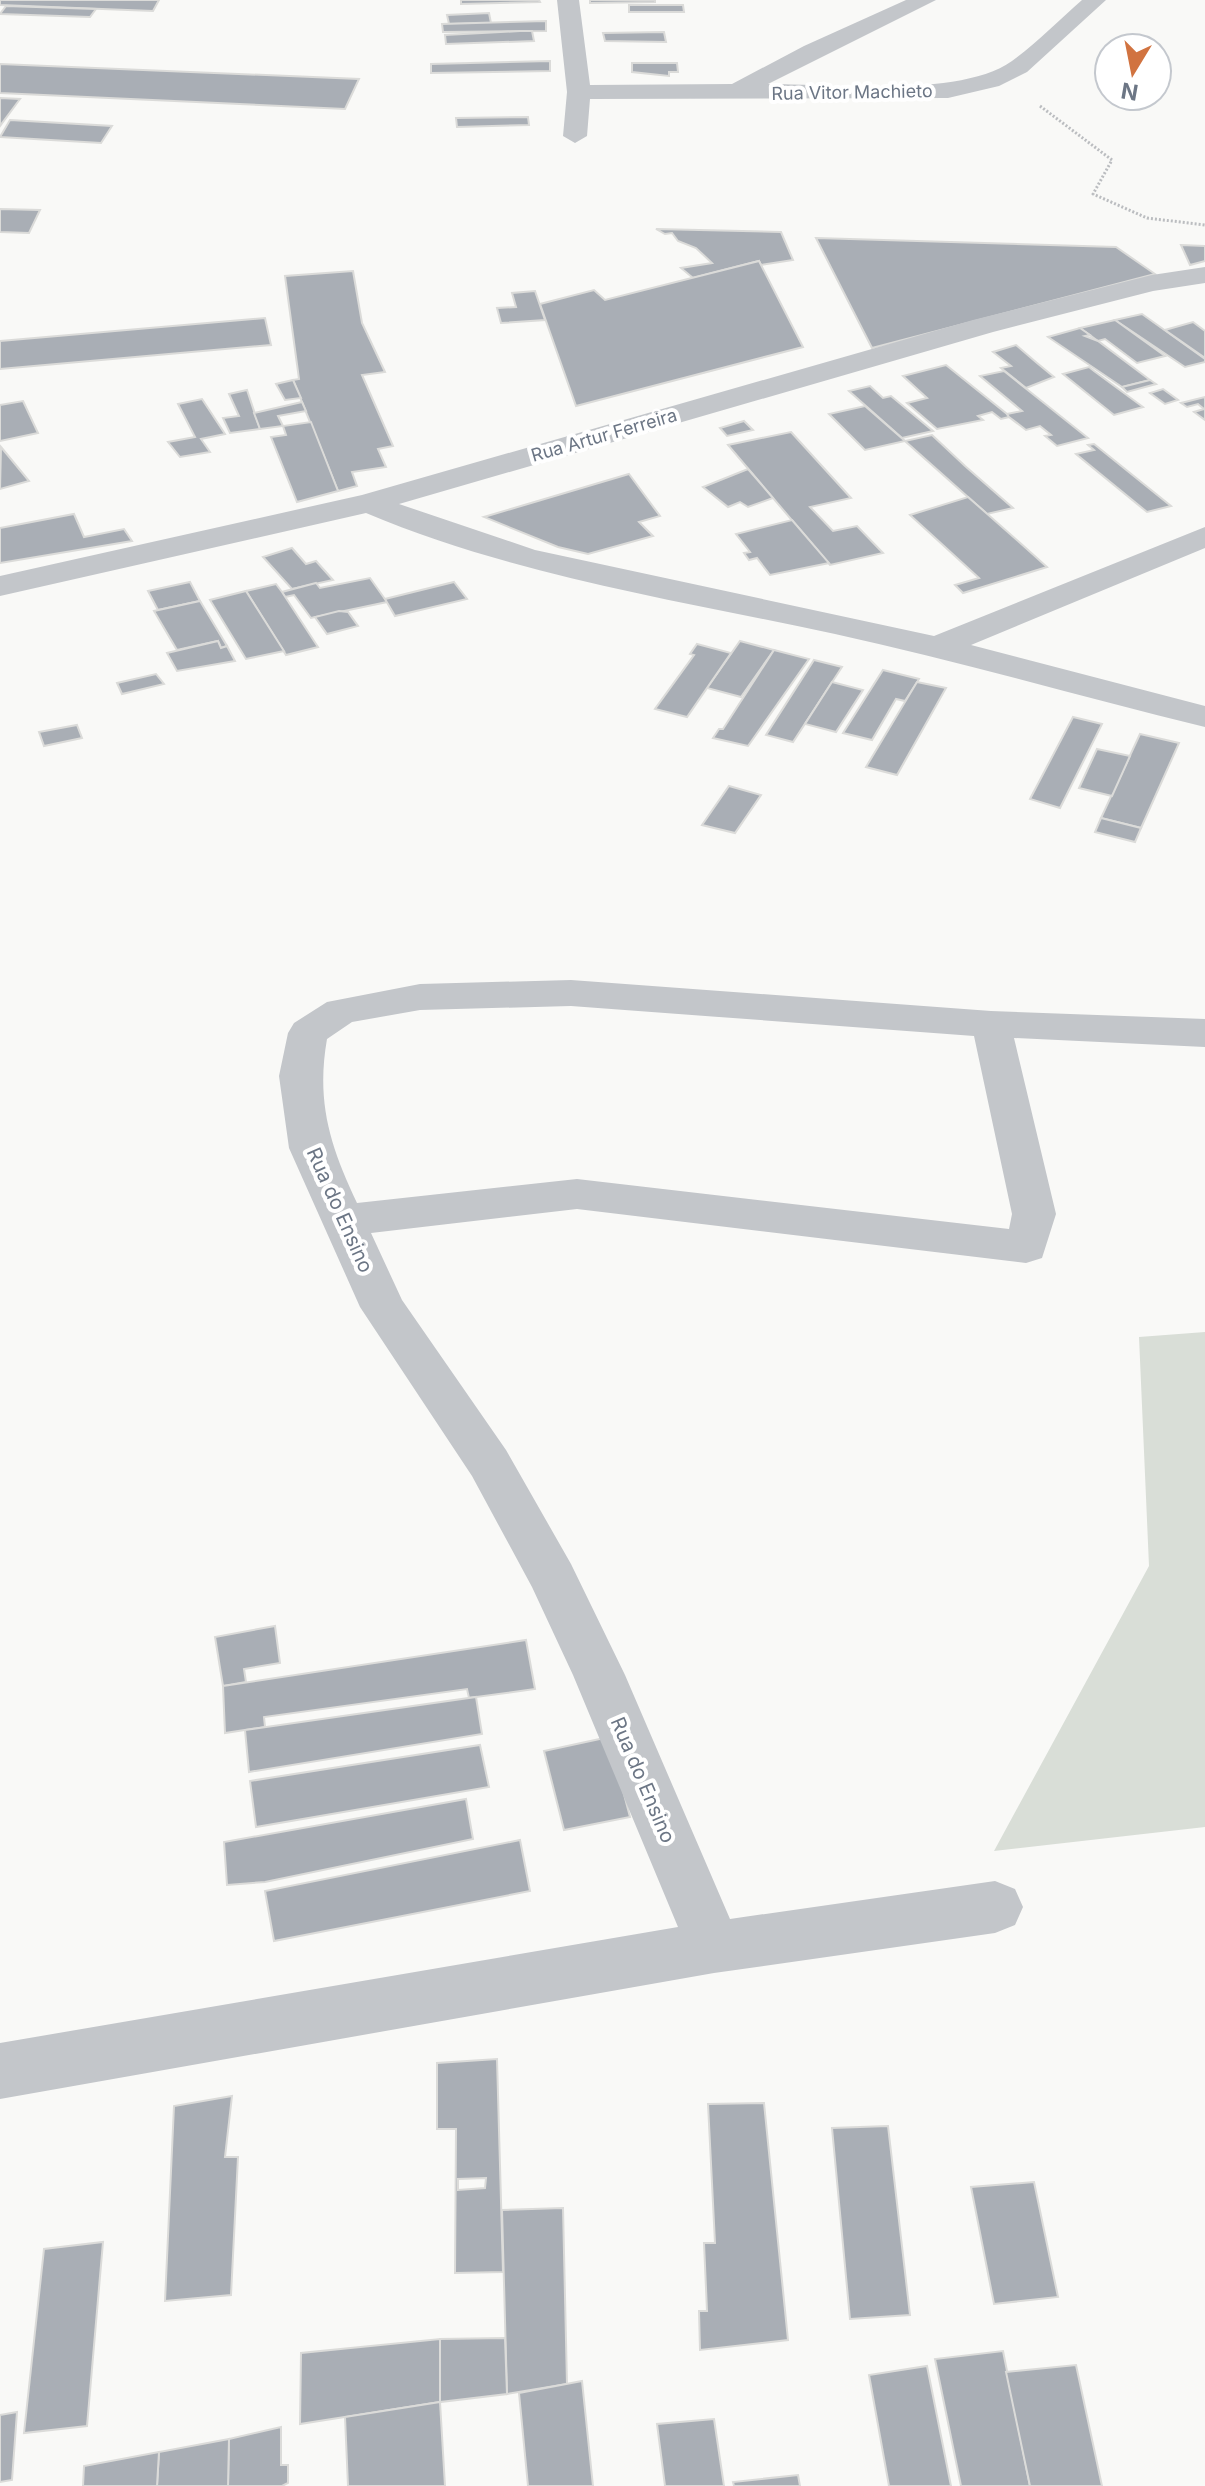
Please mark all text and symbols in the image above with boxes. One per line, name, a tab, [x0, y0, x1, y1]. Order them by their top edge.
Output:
north arrow	[1093, 32, 1173, 112]
text: N	[1119, 77, 1140, 106]
street label: Rua Vitor Machieto	[771, 80, 933, 104]
street label: Rua Artur Ferreira	[529, 404, 679, 466]
street label: Rua do Ensino	[302, 1144, 378, 1276]
street label: Rua do Ensino	[606, 1713, 680, 1847]

